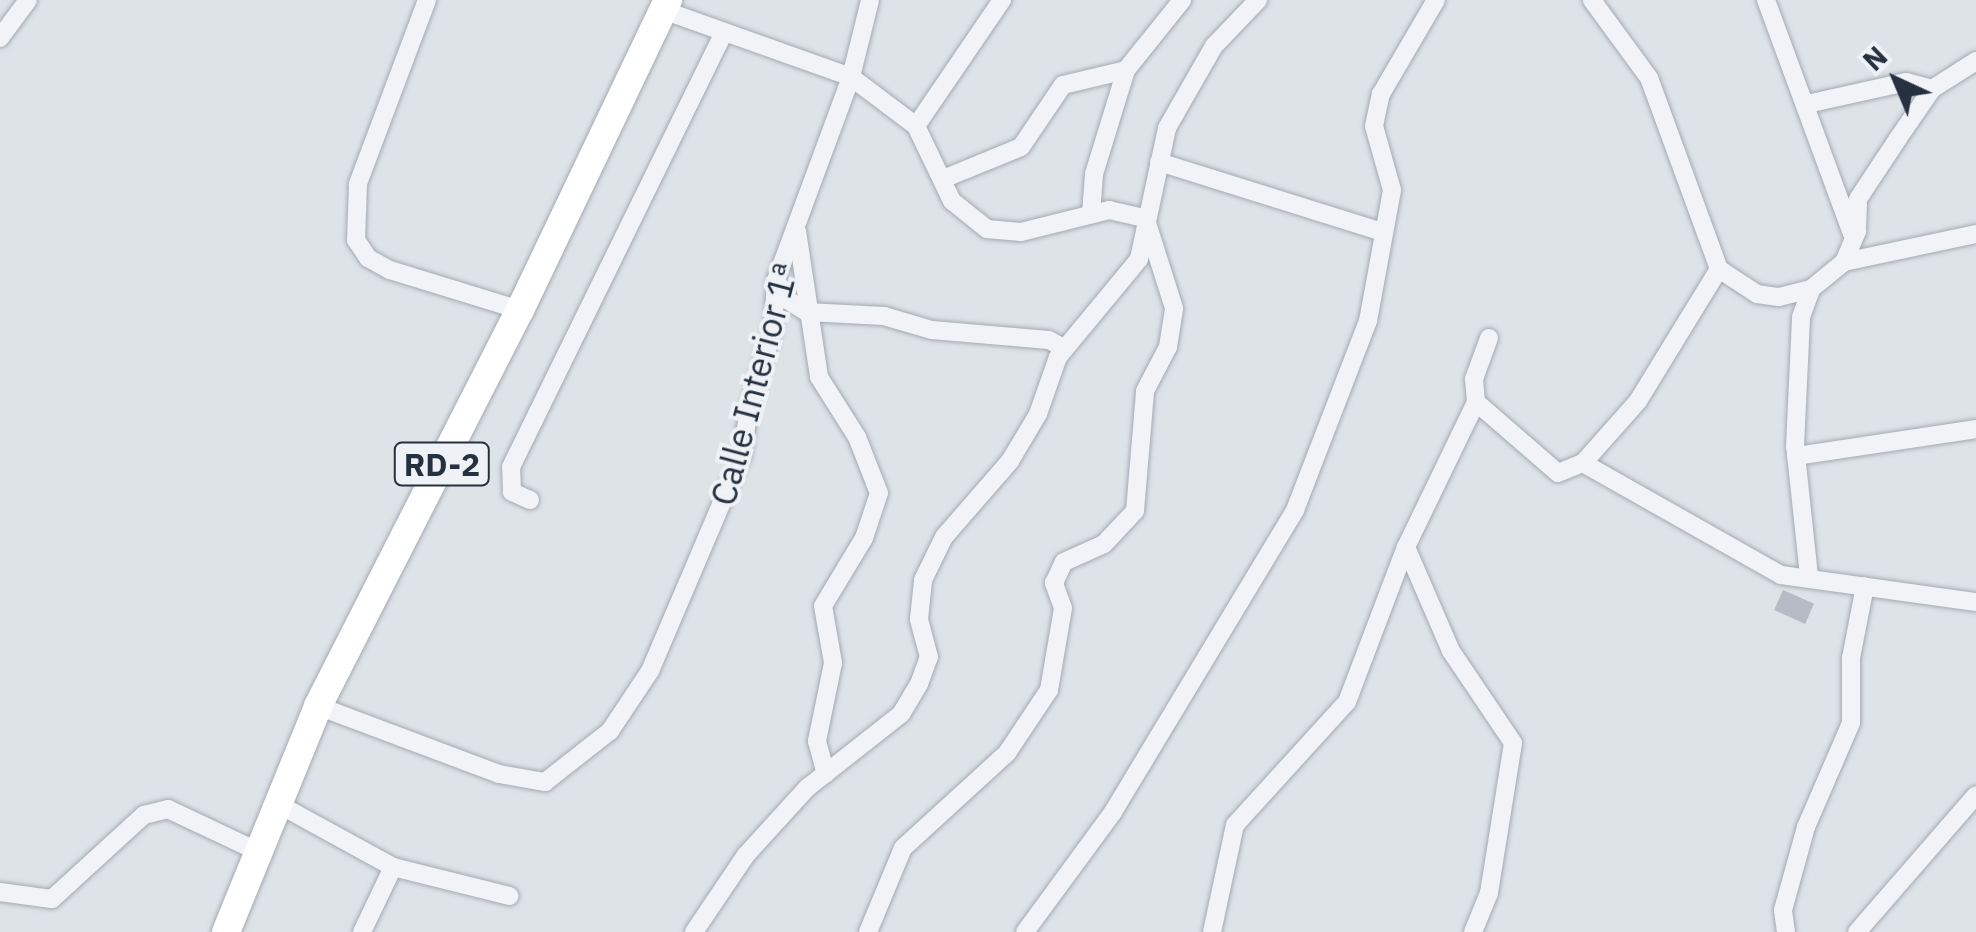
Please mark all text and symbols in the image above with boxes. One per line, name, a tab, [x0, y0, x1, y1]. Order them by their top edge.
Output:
north arrow	[1846, 30, 1946, 130]
text: N	[1855, 38, 1895, 78]
street label: Calle Interior 1ª	[701, 258, 807, 510]
road number: RD-2	[392, 437, 492, 491]

